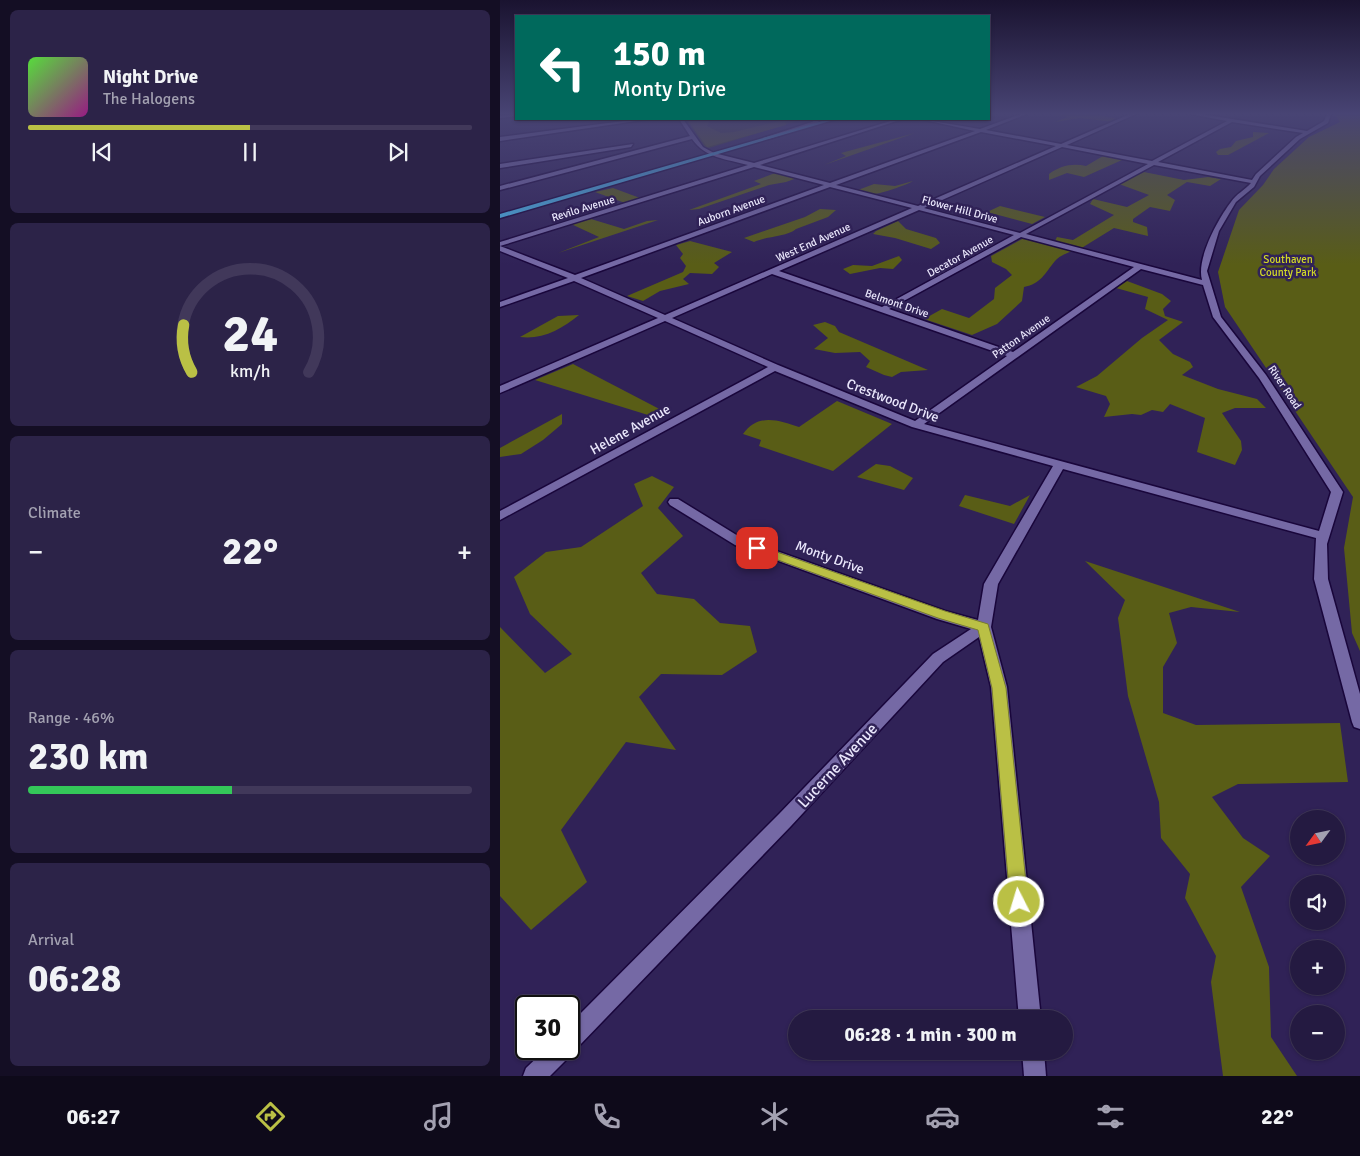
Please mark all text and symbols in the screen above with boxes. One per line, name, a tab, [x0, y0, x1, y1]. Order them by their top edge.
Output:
text: 150 m	[613, 32, 706, 75]
icon: left	[530, 35, 595, 100]
text: Night Drive	[103, 65, 198, 89]
text: Monty Drive	[613, 75, 726, 102]
text: The Halogens	[103, 89, 195, 109]
icon: previous	[88, 138, 116, 166]
icon: pause	[236, 138, 264, 166]
icon: next	[384, 138, 412, 166]
street label: Auborn Avenue	[696, 192, 767, 229]
street label: Revilo Avenue	[550, 193, 616, 224]
street label: Flower Hill Drive	[921, 193, 999, 226]
street label: West End Avenue	[774, 220, 853, 265]
street label: Decator Avenue	[925, 233, 996, 280]
park label: Southaven County Park	[1260, 253, 1317, 279]
street label: Belmont Drive	[863, 286, 931, 320]
text: 24	[222, 302, 278, 366]
street label: Patton Avenue	[990, 312, 1053, 361]
text: km/h	[230, 360, 270, 382]
street label: River Road	[1265, 363, 1304, 412]
street label: Crestwood Drive	[844, 375, 942, 426]
street label: Helene Avenue	[587, 400, 673, 458]
text: Climate	[28, 503, 81, 523]
pin	[736, 527, 778, 569]
text: 22°	[222, 528, 278, 575]
icon: arrive	[743, 534, 771, 562]
text: −	[28, 535, 43, 569]
text: +	[457, 535, 472, 569]
street label: Monty Drive	[793, 537, 867, 578]
text: Range · 46%	[28, 708, 114, 728]
street label: Lucerne Avenue	[793, 719, 882, 812]
text: 230 km	[28, 733, 149, 780]
north arrow	[1290, 810, 1345, 865]
map controls	[1290, 810, 1345, 1060]
position arrow	[992, 875, 1044, 927]
button: sound	[1290, 875, 1345, 930]
text: Arrival	[28, 930, 74, 950]
button: +	[1290, 940, 1345, 995]
text: 06:28	[28, 955, 121, 1002]
speed limit sign: 30	[515, 995, 580, 1060]
button: −	[1290, 1005, 1345, 1060]
text: 06:28 · 1 min · 300 m	[844, 1023, 1017, 1047]
icon: directions	[253, 1099, 288, 1134]
icon: music	[421, 1099, 456, 1134]
icon: phone	[589, 1099, 624, 1134]
icon: climate	[757, 1099, 792, 1134]
icon: car	[925, 1099, 960, 1134]
icon: filters	[1093, 1099, 1128, 1134]
text: 06:27	[66, 1103, 120, 1130]
text: 22°	[1261, 1103, 1293, 1130]

